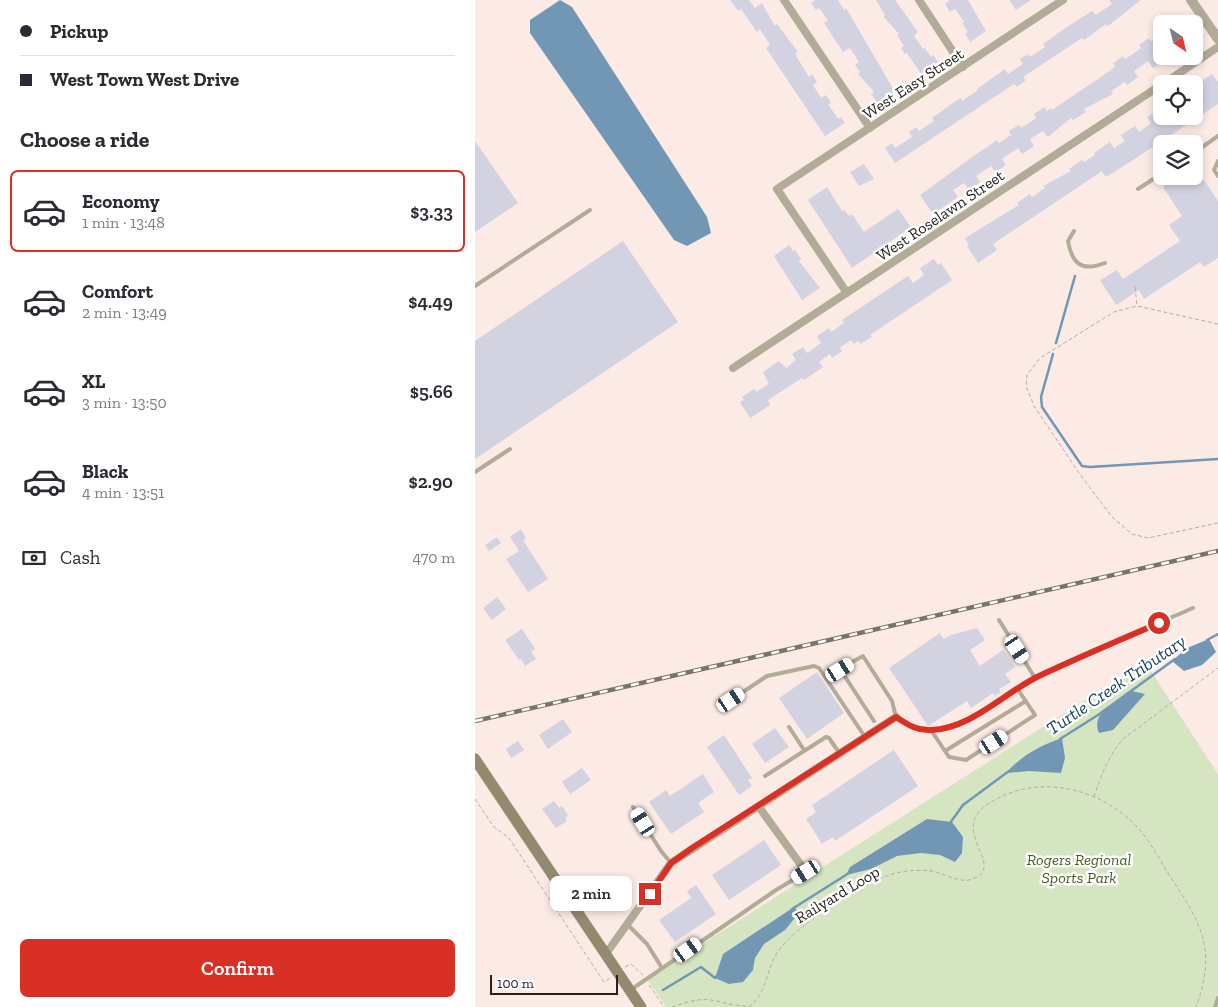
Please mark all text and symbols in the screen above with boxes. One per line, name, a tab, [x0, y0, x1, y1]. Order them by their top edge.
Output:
north arrow	[1153, 15, 1203, 65]
map controls	[1153, 15, 1203, 185]
text: Pickup	[50, 20, 108, 43]
street label: West Easy Street	[859, 44, 967, 123]
text: West Town West Drive	[50, 68, 239, 91]
button: locate	[1153, 75, 1203, 125]
text: Choose a ride	[20, 126, 150, 153]
button: layers	[1153, 135, 1203, 185]
street label: West Roselawn Street	[873, 166, 1008, 265]
icon: car	[22, 189, 67, 234]
text: Economy	[82, 190, 160, 213]
text: $3.33	[410, 200, 453, 223]
text: 1 min · 13:48	[82, 213, 165, 232]
icon: car	[22, 279, 67, 324]
text: Comfort	[82, 280, 153, 303]
text: $4.49	[408, 290, 453, 313]
text: 2 min · 13:49	[82, 303, 167, 322]
icon: car	[22, 369, 67, 414]
text: XL	[82, 370, 105, 393]
text: $5.66	[410, 380, 453, 403]
text: 3 min · 13:50	[82, 393, 167, 412]
icon: car	[22, 459, 67, 504]
text: Black	[82, 460, 128, 483]
text: $2.90	[408, 470, 453, 493]
text: 4 min · 13:51	[82, 483, 164, 502]
icon: cash	[20, 544, 48, 572]
text: Cash	[60, 546, 100, 569]
text: 470 m	[412, 548, 455, 567]
route start	[1148, 612, 1170, 634]
water label: Turtle Creek Tributary	[1042, 630, 1190, 740]
car	[1002, 632, 1031, 666]
car	[823, 656, 856, 684]
car	[714, 685, 747, 715]
car	[977, 728, 1010, 756]
car	[628, 805, 657, 839]
park label: Rogers Regional Sports Park	[1027, 850, 1131, 887]
car	[789, 858, 822, 886]
street label: Railyard Loop	[792, 862, 883, 927]
callout: 2 min	[550, 876, 633, 912]
route end	[639, 883, 661, 905]
text: 2 min	[571, 884, 611, 903]
car	[671, 935, 704, 965]
button: Confirm	[20, 939, 455, 997]
scale bar	[490, 972, 617, 995]
text: 100 m	[497, 975, 534, 992]

